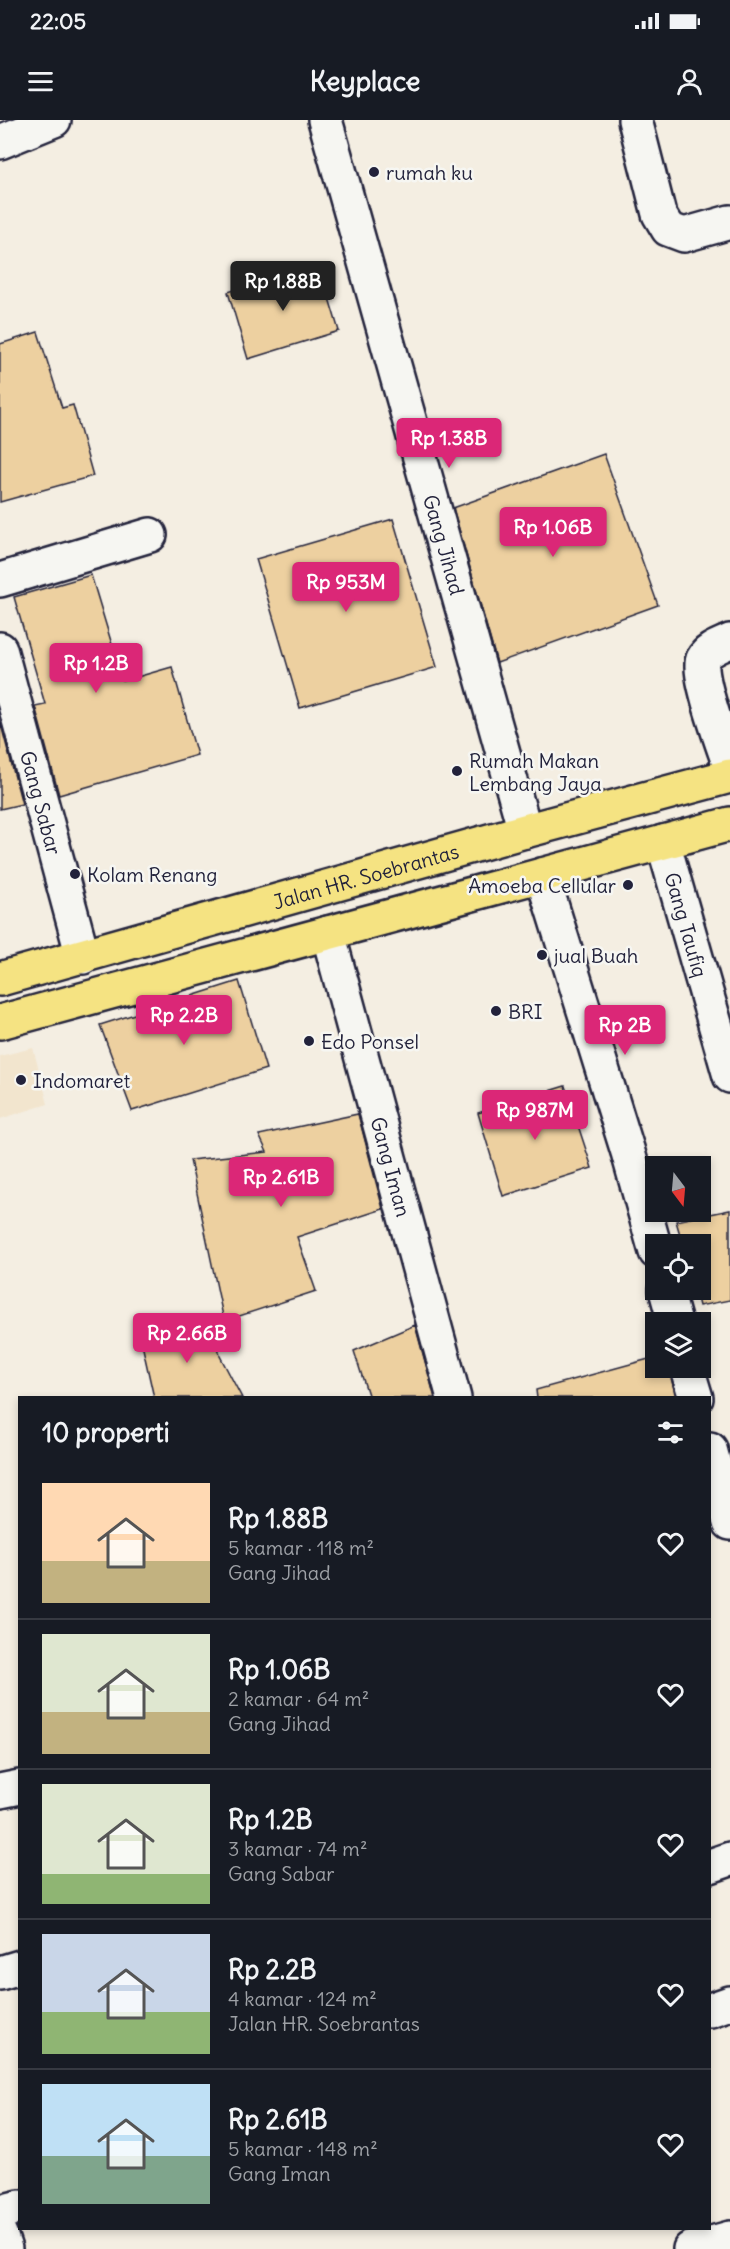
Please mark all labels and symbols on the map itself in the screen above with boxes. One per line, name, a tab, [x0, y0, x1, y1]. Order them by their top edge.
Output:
place label: rumah ku	[386, 160, 473, 185]
marker: rumah ku	[367, 165, 381, 179]
pin: Rp 1.88B	[221, 261, 345, 312]
pin: Rp 1.38B	[387, 418, 511, 469]
street label: Gang Jihad	[418, 492, 470, 598]
pin: Rp 1.06B	[491, 507, 615, 558]
pin: Rp 953M	[291, 562, 401, 613]
pin: Rp 1.2B	[41, 643, 151, 694]
street label: Gang Sabar	[15, 748, 67, 857]
place label: Rumah Makan Lembang Jaya	[469, 748, 602, 796]
marker: Rumah Makan Lembang Jaya	[450, 764, 464, 778]
street label: Jalan HR. Soebrantas	[270, 838, 462, 914]
place label: Kolam Renang	[87, 862, 217, 887]
marker: Kolam Renang	[68, 867, 82, 881]
street label: Gang Taufiq	[660, 869, 714, 980]
place label: Amoeba Cellular	[468, 873, 616, 898]
marker: Amoeba Cellular	[621, 878, 635, 892]
place label: jual Buah	[553, 943, 638, 968]
marker: jual Buah	[535, 948, 549, 962]
pin: Rp 2.2B	[129, 995, 239, 1046]
place label: BRI	[508, 999, 543, 1024]
marker: BRI	[489, 1004, 503, 1018]
pin: Rp 2B	[583, 1005, 667, 1056]
place label: Edo Ponsel	[321, 1029, 419, 1054]
marker: Edo Ponsel	[302, 1034, 316, 1048]
place label: Indomaret	[33, 1068, 130, 1093]
marker: Indomaret	[14, 1073, 28, 1087]
pin: Rp 987M	[480, 1090, 590, 1141]
street label: Gang Iman	[366, 1114, 417, 1219]
north arrow	[645, 1156, 711, 1222]
pin: Rp 2.61B	[219, 1157, 343, 1208]
pin: Rp 2.66B	[125, 1313, 249, 1364]

